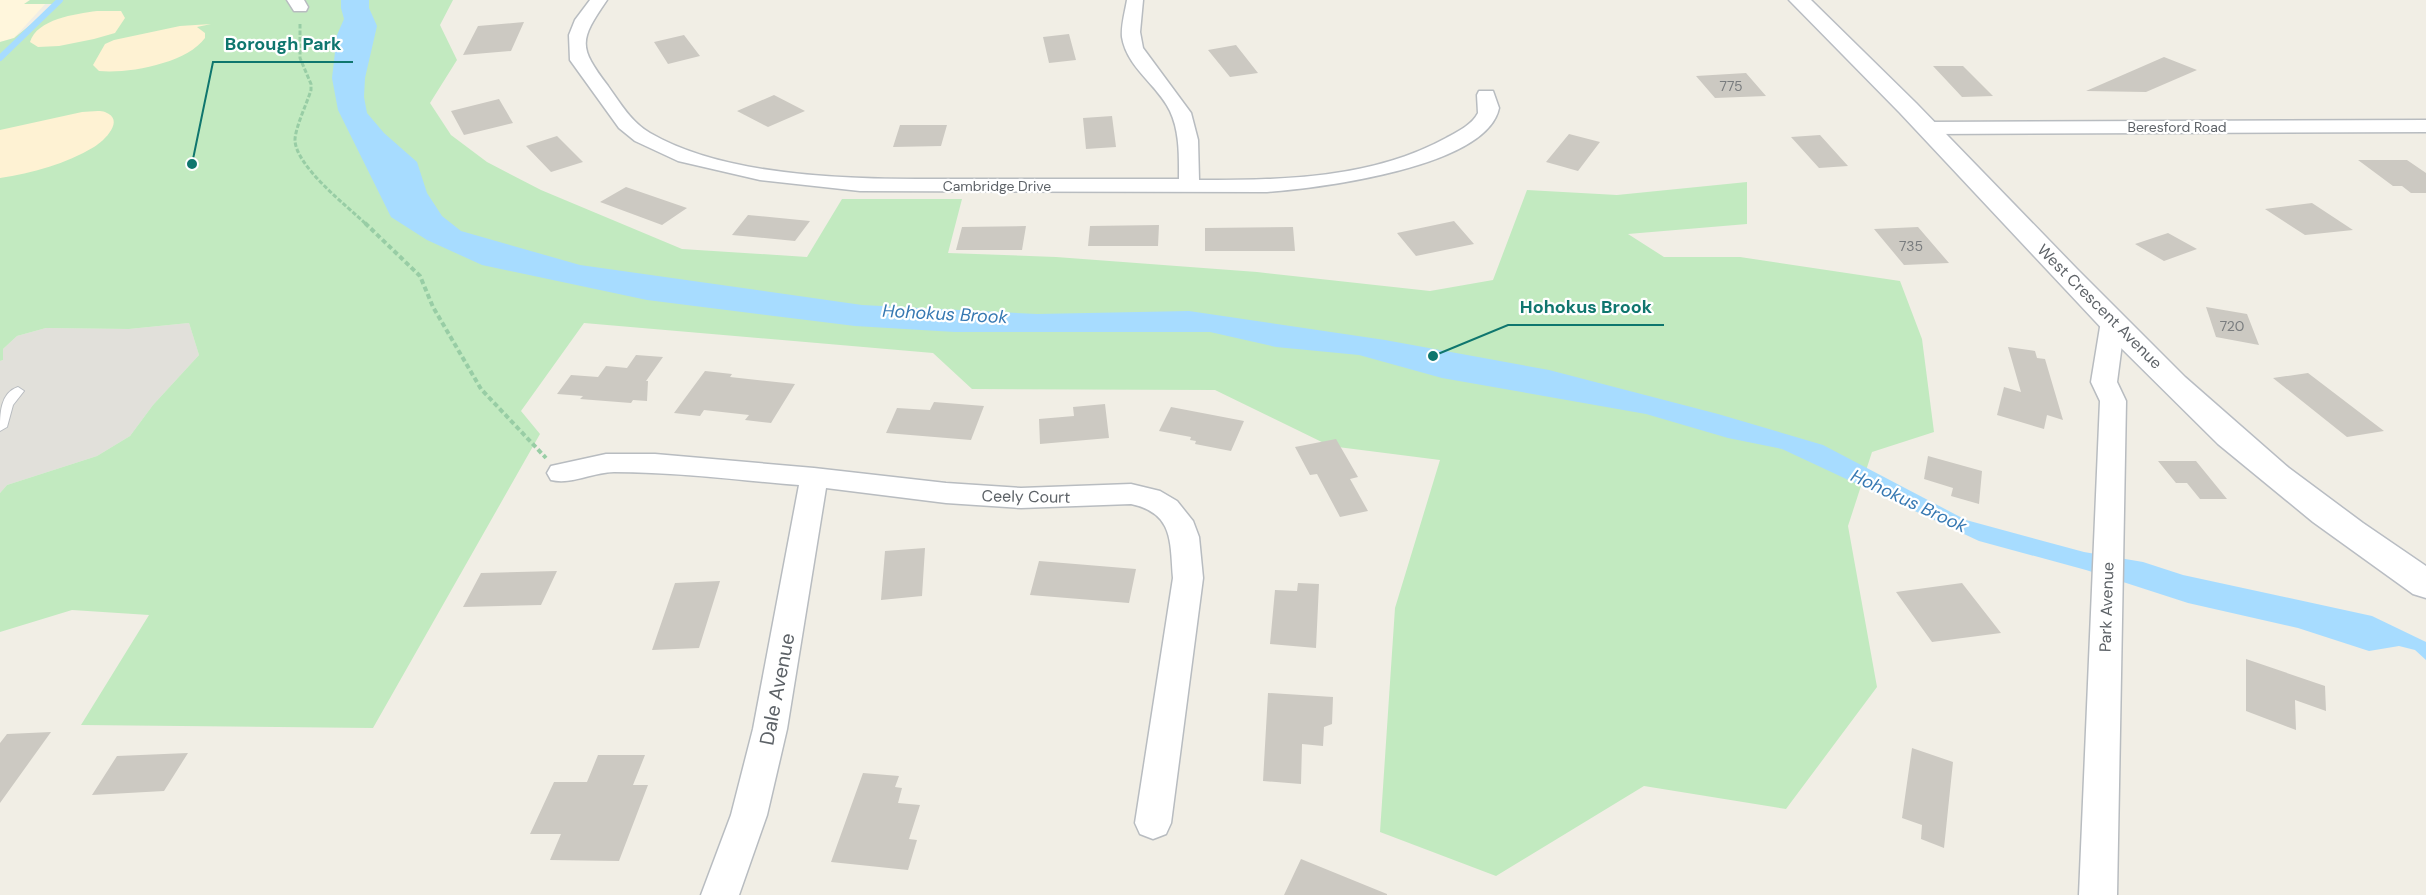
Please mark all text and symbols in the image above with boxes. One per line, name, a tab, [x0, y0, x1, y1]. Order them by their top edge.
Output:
callout: Borough Park	[213, 26, 353, 62]
text: Borough Park	[225, 32, 342, 56]
house number: 775	[1719, 77, 1743, 95]
street label: Beresford Road	[2127, 118, 2227, 136]
street label: Cambridge Drive	[943, 177, 1051, 195]
house number: 735	[1899, 237, 1923, 255]
street label: West Crescent Avenue	[2033, 239, 2167, 373]
callout: Hohokus Brook	[1508, 289, 1664, 325]
text: Hohokus Brook	[1520, 295, 1653, 319]
water label: Hohokus Brook	[882, 299, 1009, 329]
house number: 720	[2220, 317, 2244, 335]
water label: Hohokus Brook	[1847, 464, 1972, 539]
street label: Ceely Court	[981, 485, 1071, 508]
street label: Park Avenue	[2094, 562, 2119, 652]
street label: Dale Avenue	[753, 631, 801, 747]

